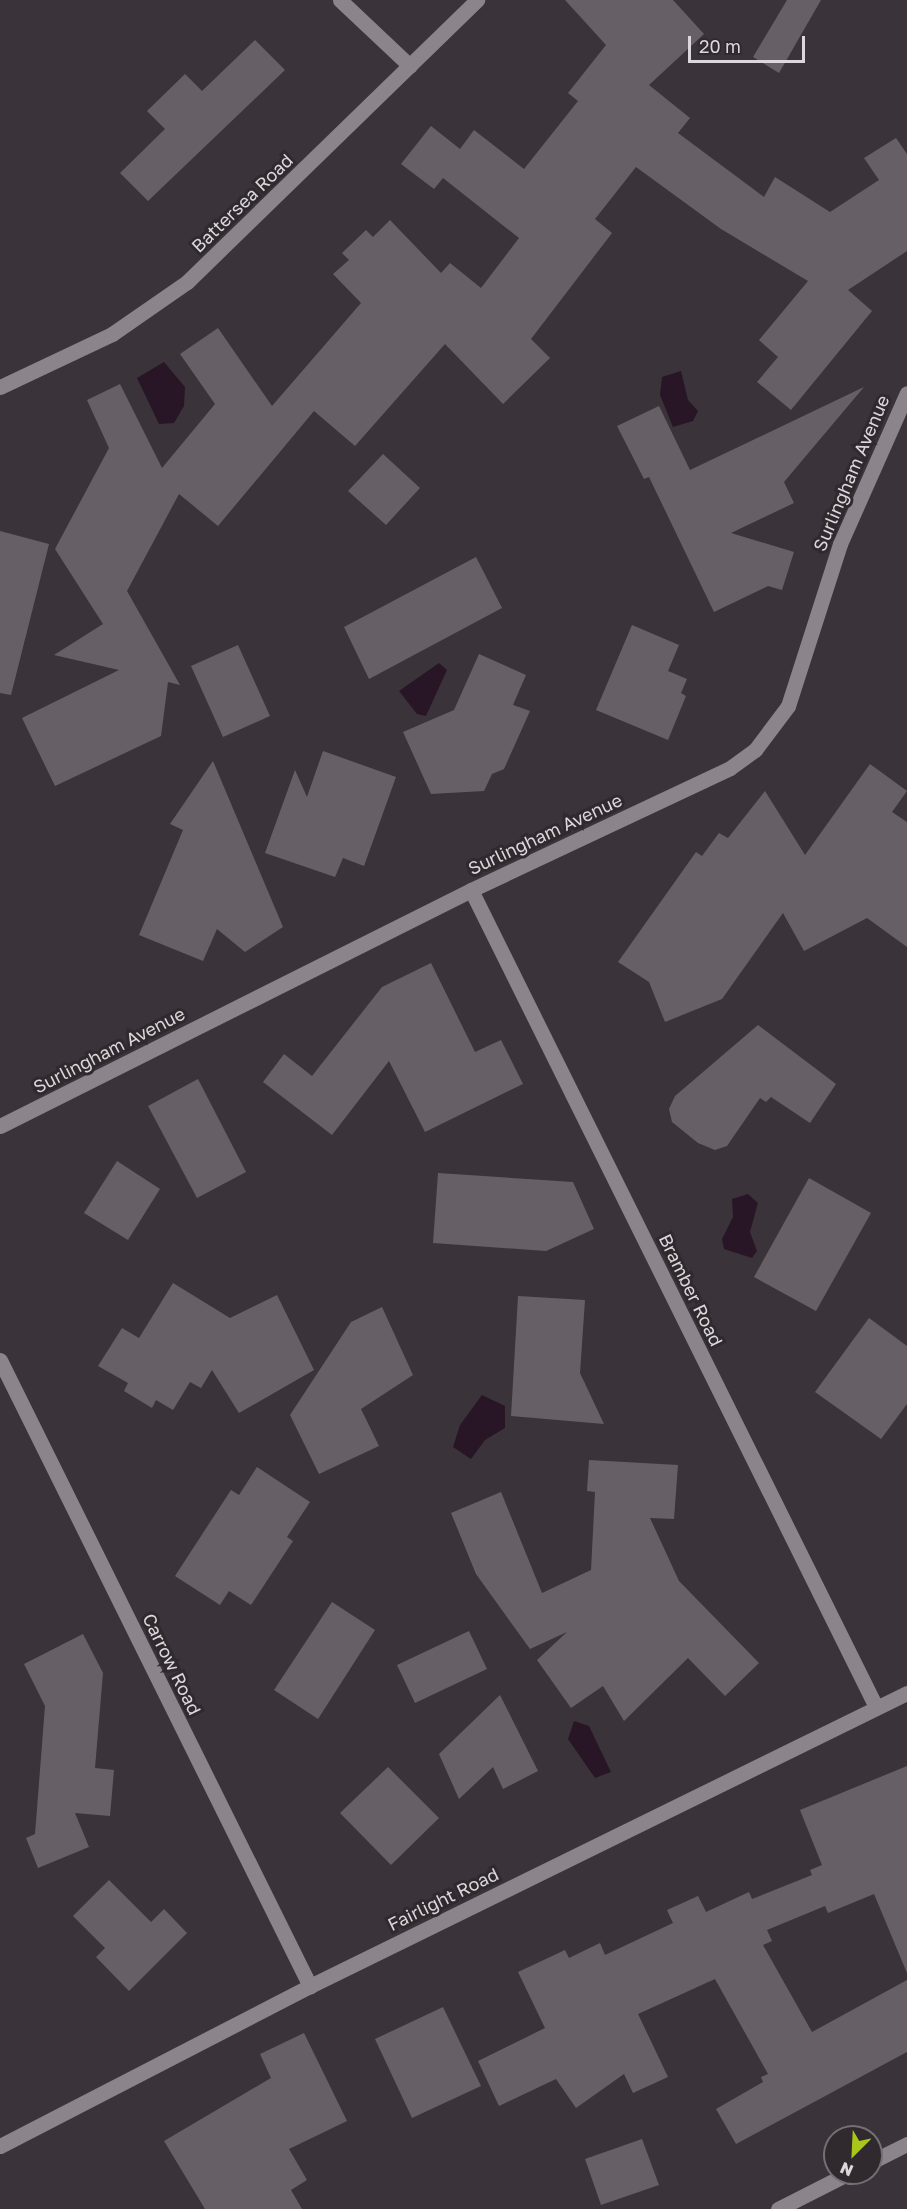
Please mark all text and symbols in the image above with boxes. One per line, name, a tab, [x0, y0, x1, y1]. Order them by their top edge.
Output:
scale bar	[691, 24, 808, 62]
text: 20 m	[699, 35, 741, 57]
street label: Battersea Road	[187, 149, 297, 257]
street label: Surlingham Avenue	[808, 392, 894, 554]
street label: Surlingham Avenue	[465, 789, 625, 879]
street label: Surlingham Avenue	[30, 1002, 188, 1098]
street label: Bramber Road	[655, 1230, 727, 1350]
street label: Carrow Road	[138, 1610, 206, 1718]
street label: Fairlight Road	[384, 1863, 502, 1935]
north arrow	[823, 2125, 883, 2185]
text: N	[837, 2158, 856, 2181]

